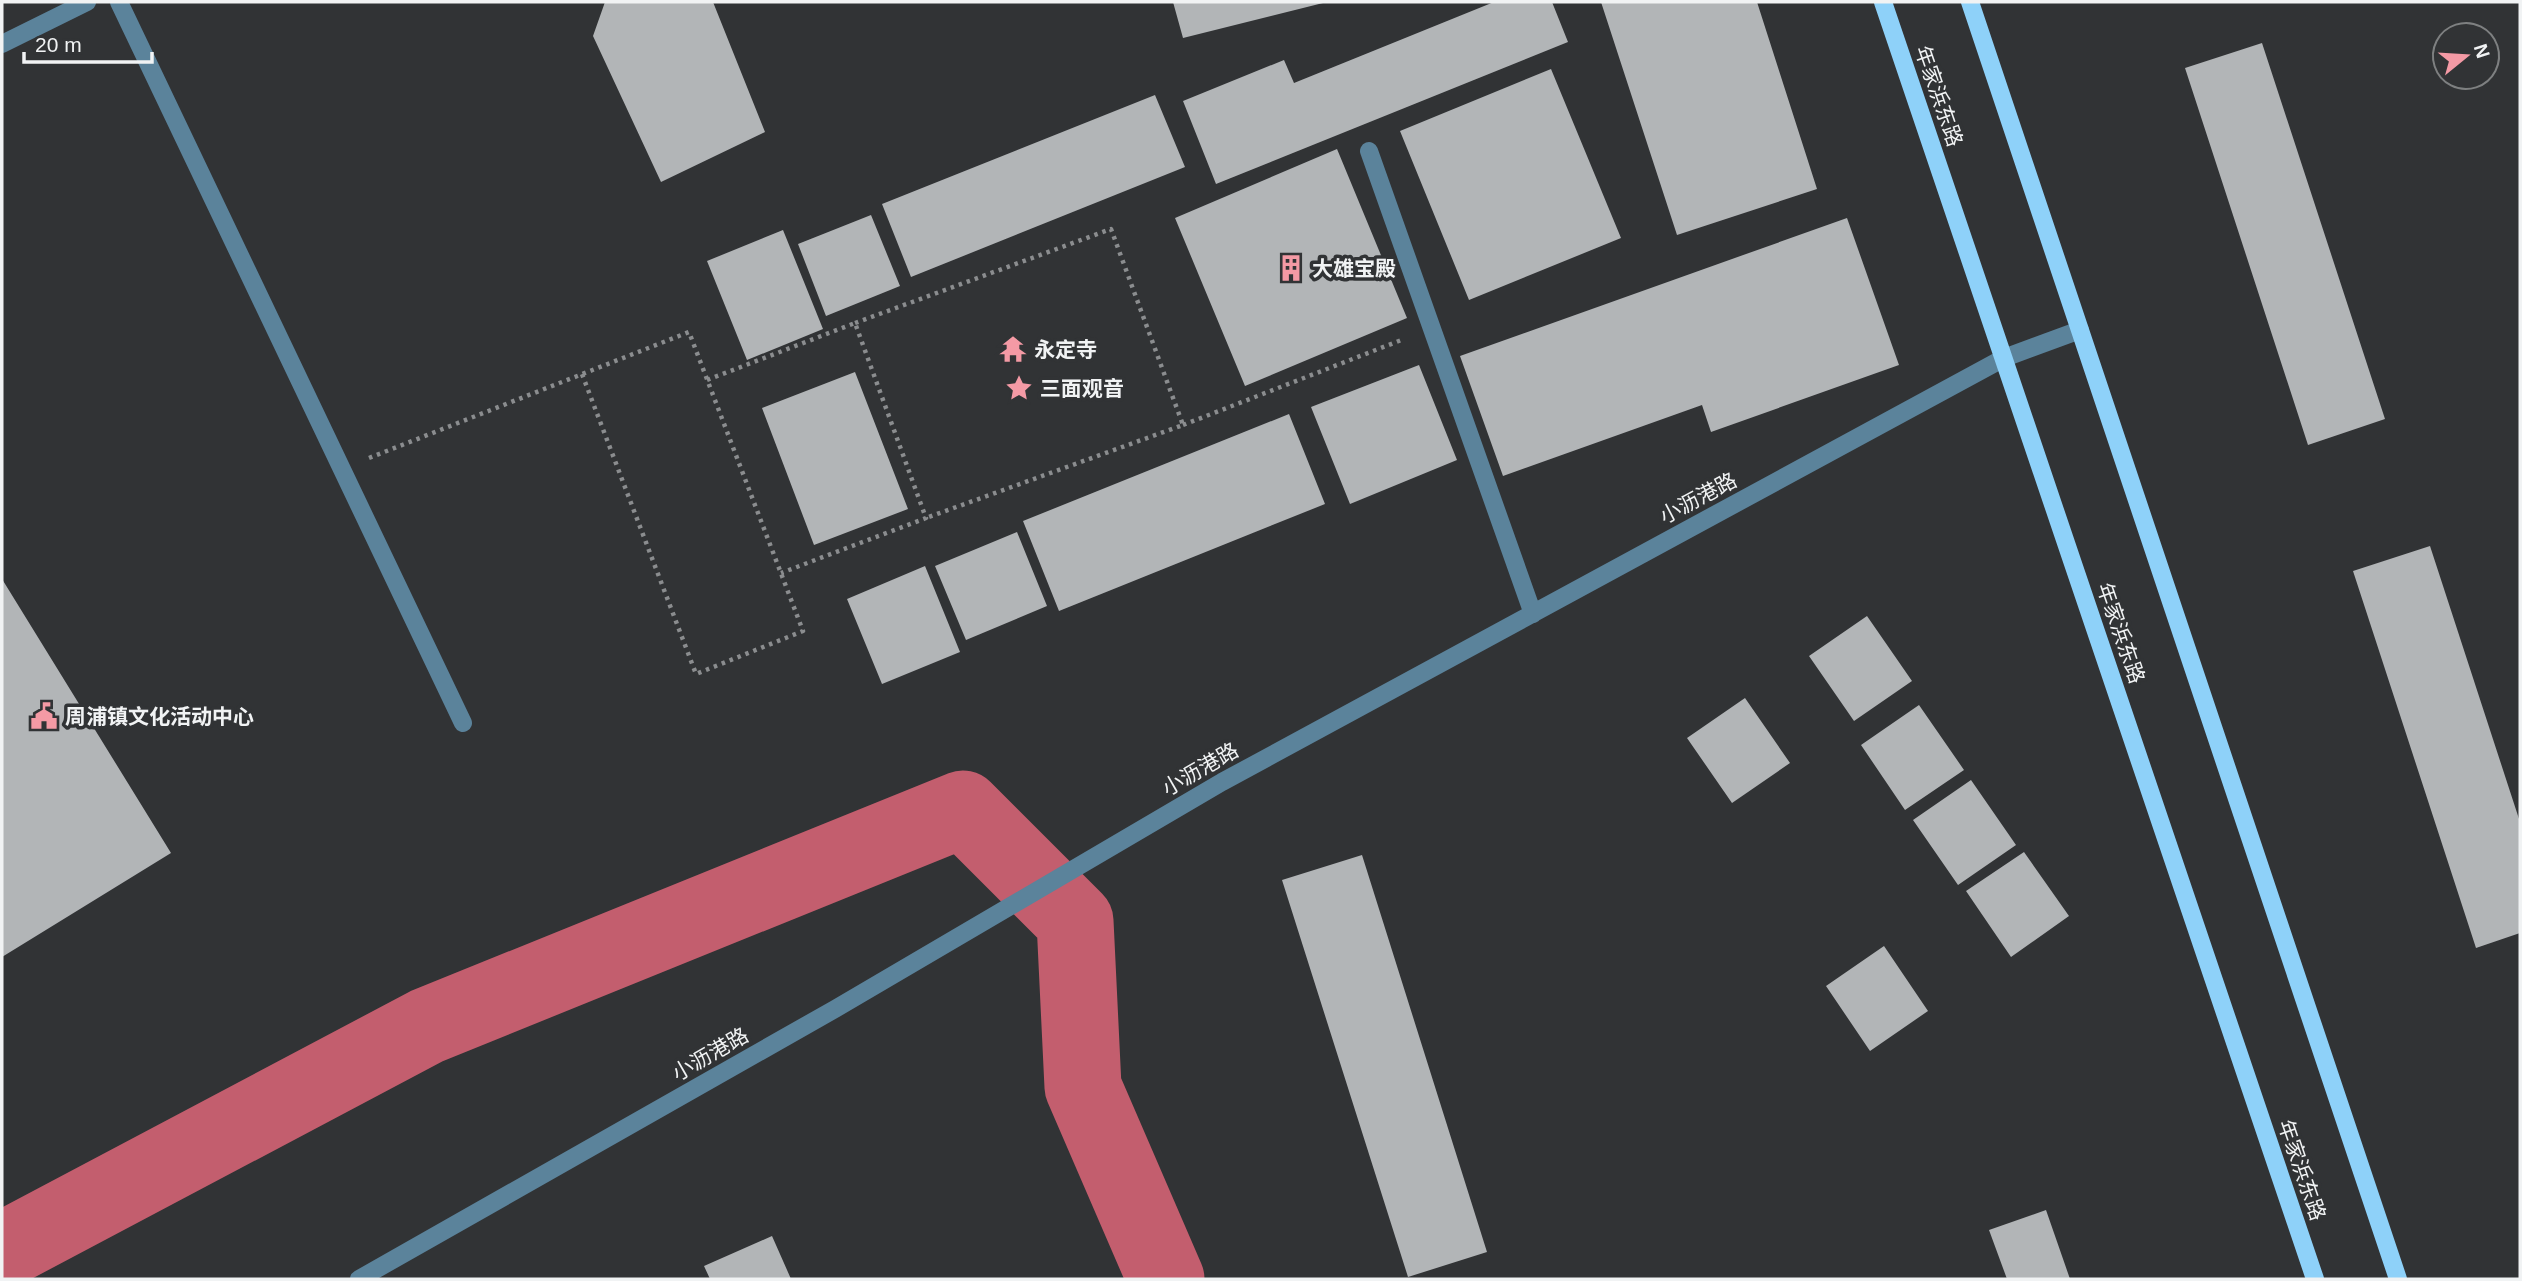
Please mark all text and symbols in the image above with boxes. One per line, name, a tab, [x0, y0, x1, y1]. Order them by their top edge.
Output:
scale bar	[24, 21, 152, 65]
north arrow	[2431, 21, 2501, 91]
text: 20 m	[35, 33, 82, 56]
text: N	[2470, 41, 2494, 61]
street label: 年家浜东路	[1911, 43, 1967, 149]
building icon: 大雄宝殿	[1276, 253, 1306, 283]
place label: 大雄宝殿	[1312, 257, 1396, 280]
temple icon: 永定寺	[998, 334, 1028, 364]
place label: 永定寺	[1034, 338, 1097, 361]
place icon: 三面观音	[1004, 373, 1034, 403]
place label: 三面观音	[1040, 377, 1124, 400]
street label: 小沥港路	[1656, 468, 1740, 528]
street label: 年家浜东路	[2093, 580, 2149, 686]
public building icon: 周浦镇文化活动中心	[29, 701, 59, 731]
place label: 周浦镇文化活动中心	[65, 705, 254, 728]
street label: 小沥港路	[1158, 738, 1242, 800]
street label: 小沥港路	[668, 1023, 752, 1085]
street label: 年家浜东路	[2274, 1117, 2330, 1223]

